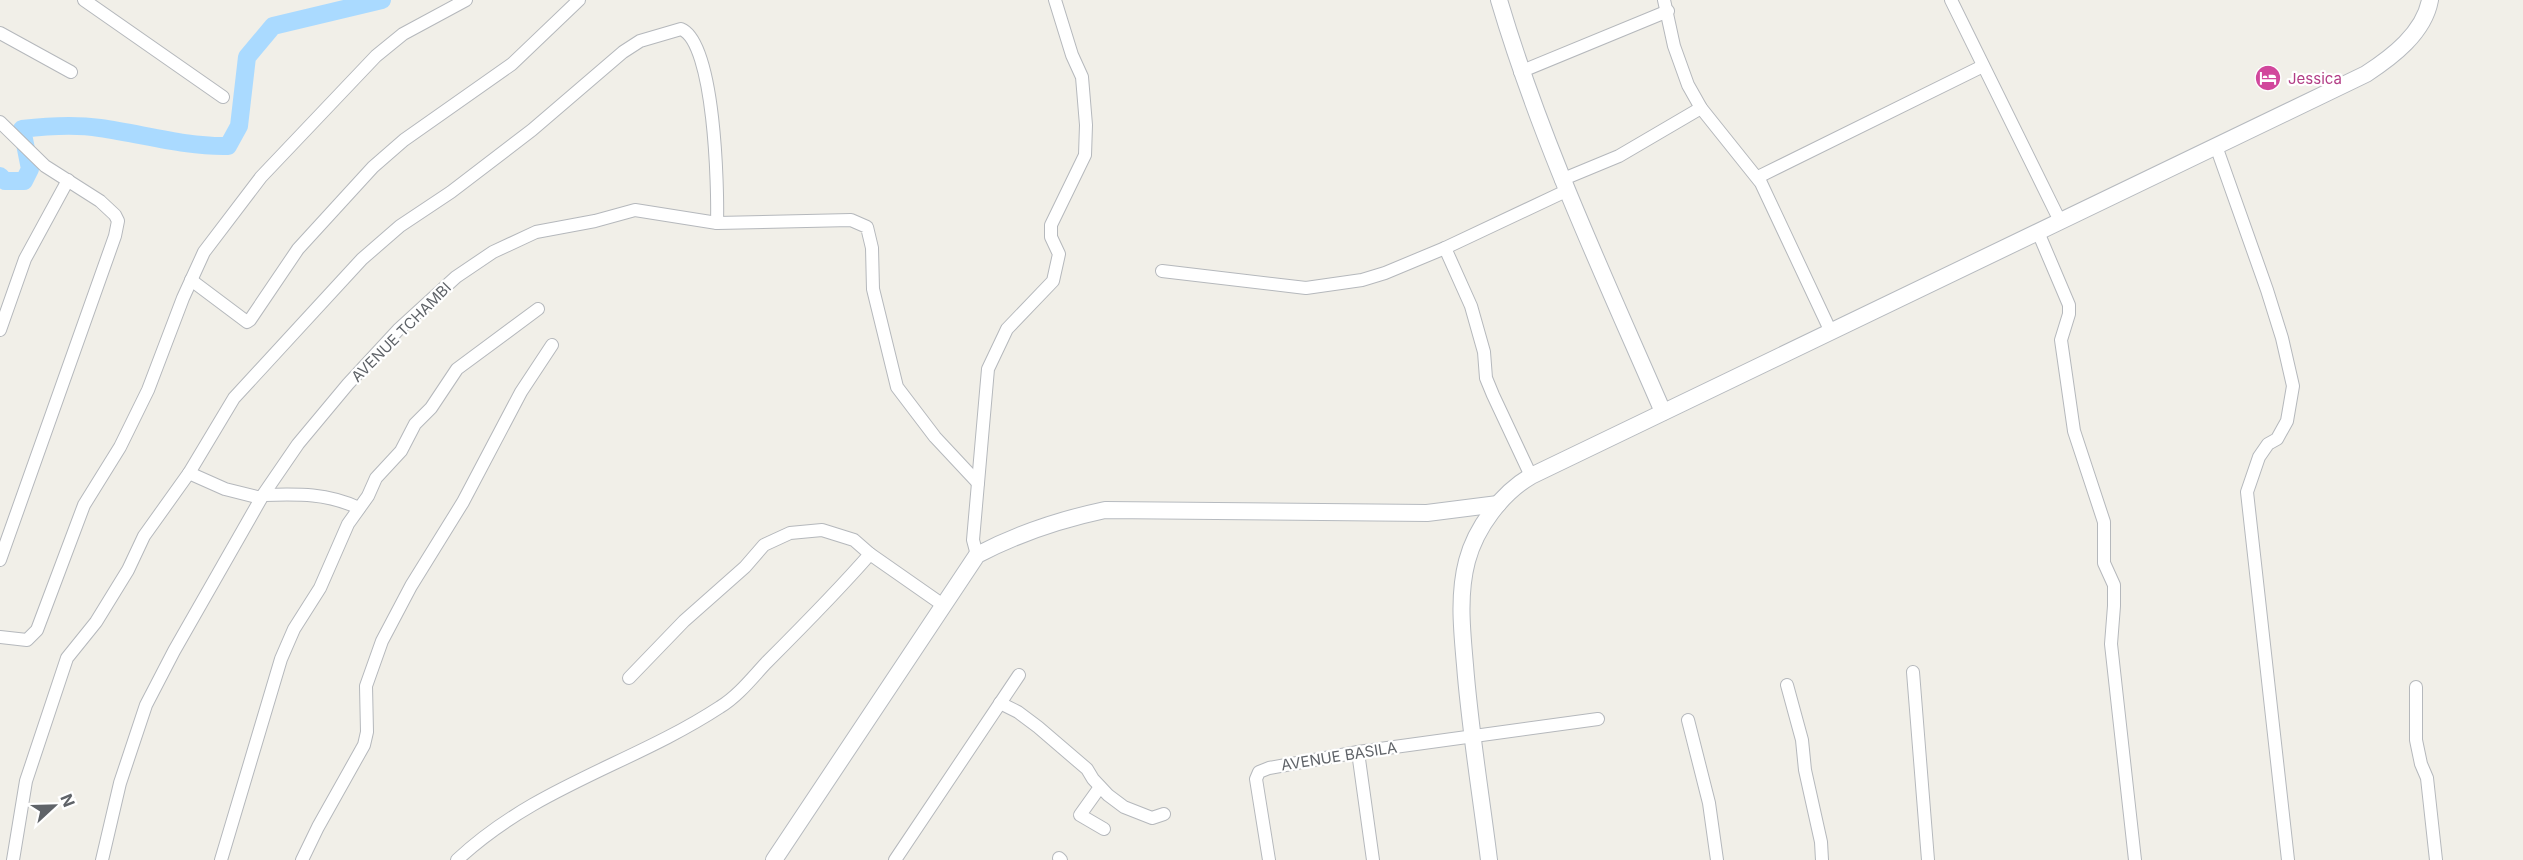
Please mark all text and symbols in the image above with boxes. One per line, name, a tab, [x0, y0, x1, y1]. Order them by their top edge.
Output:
hotel icon: Jessica	[2253, 63, 2283, 93]
place label: Jessica	[2288, 69, 2342, 88]
street label: AVENUE TCHAMBI	[347, 278, 455, 386]
street label: AVENUE BASILA	[1280, 737, 1398, 775]
north arrow	[24, 776, 84, 836]
text: N	[56, 791, 79, 810]

